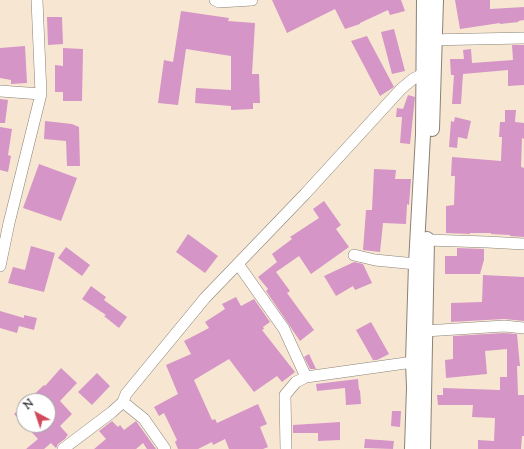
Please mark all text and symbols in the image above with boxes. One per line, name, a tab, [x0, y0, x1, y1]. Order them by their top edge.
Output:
north arrow	[16, 393, 56, 433]
text: N	[20, 396, 37, 414]

